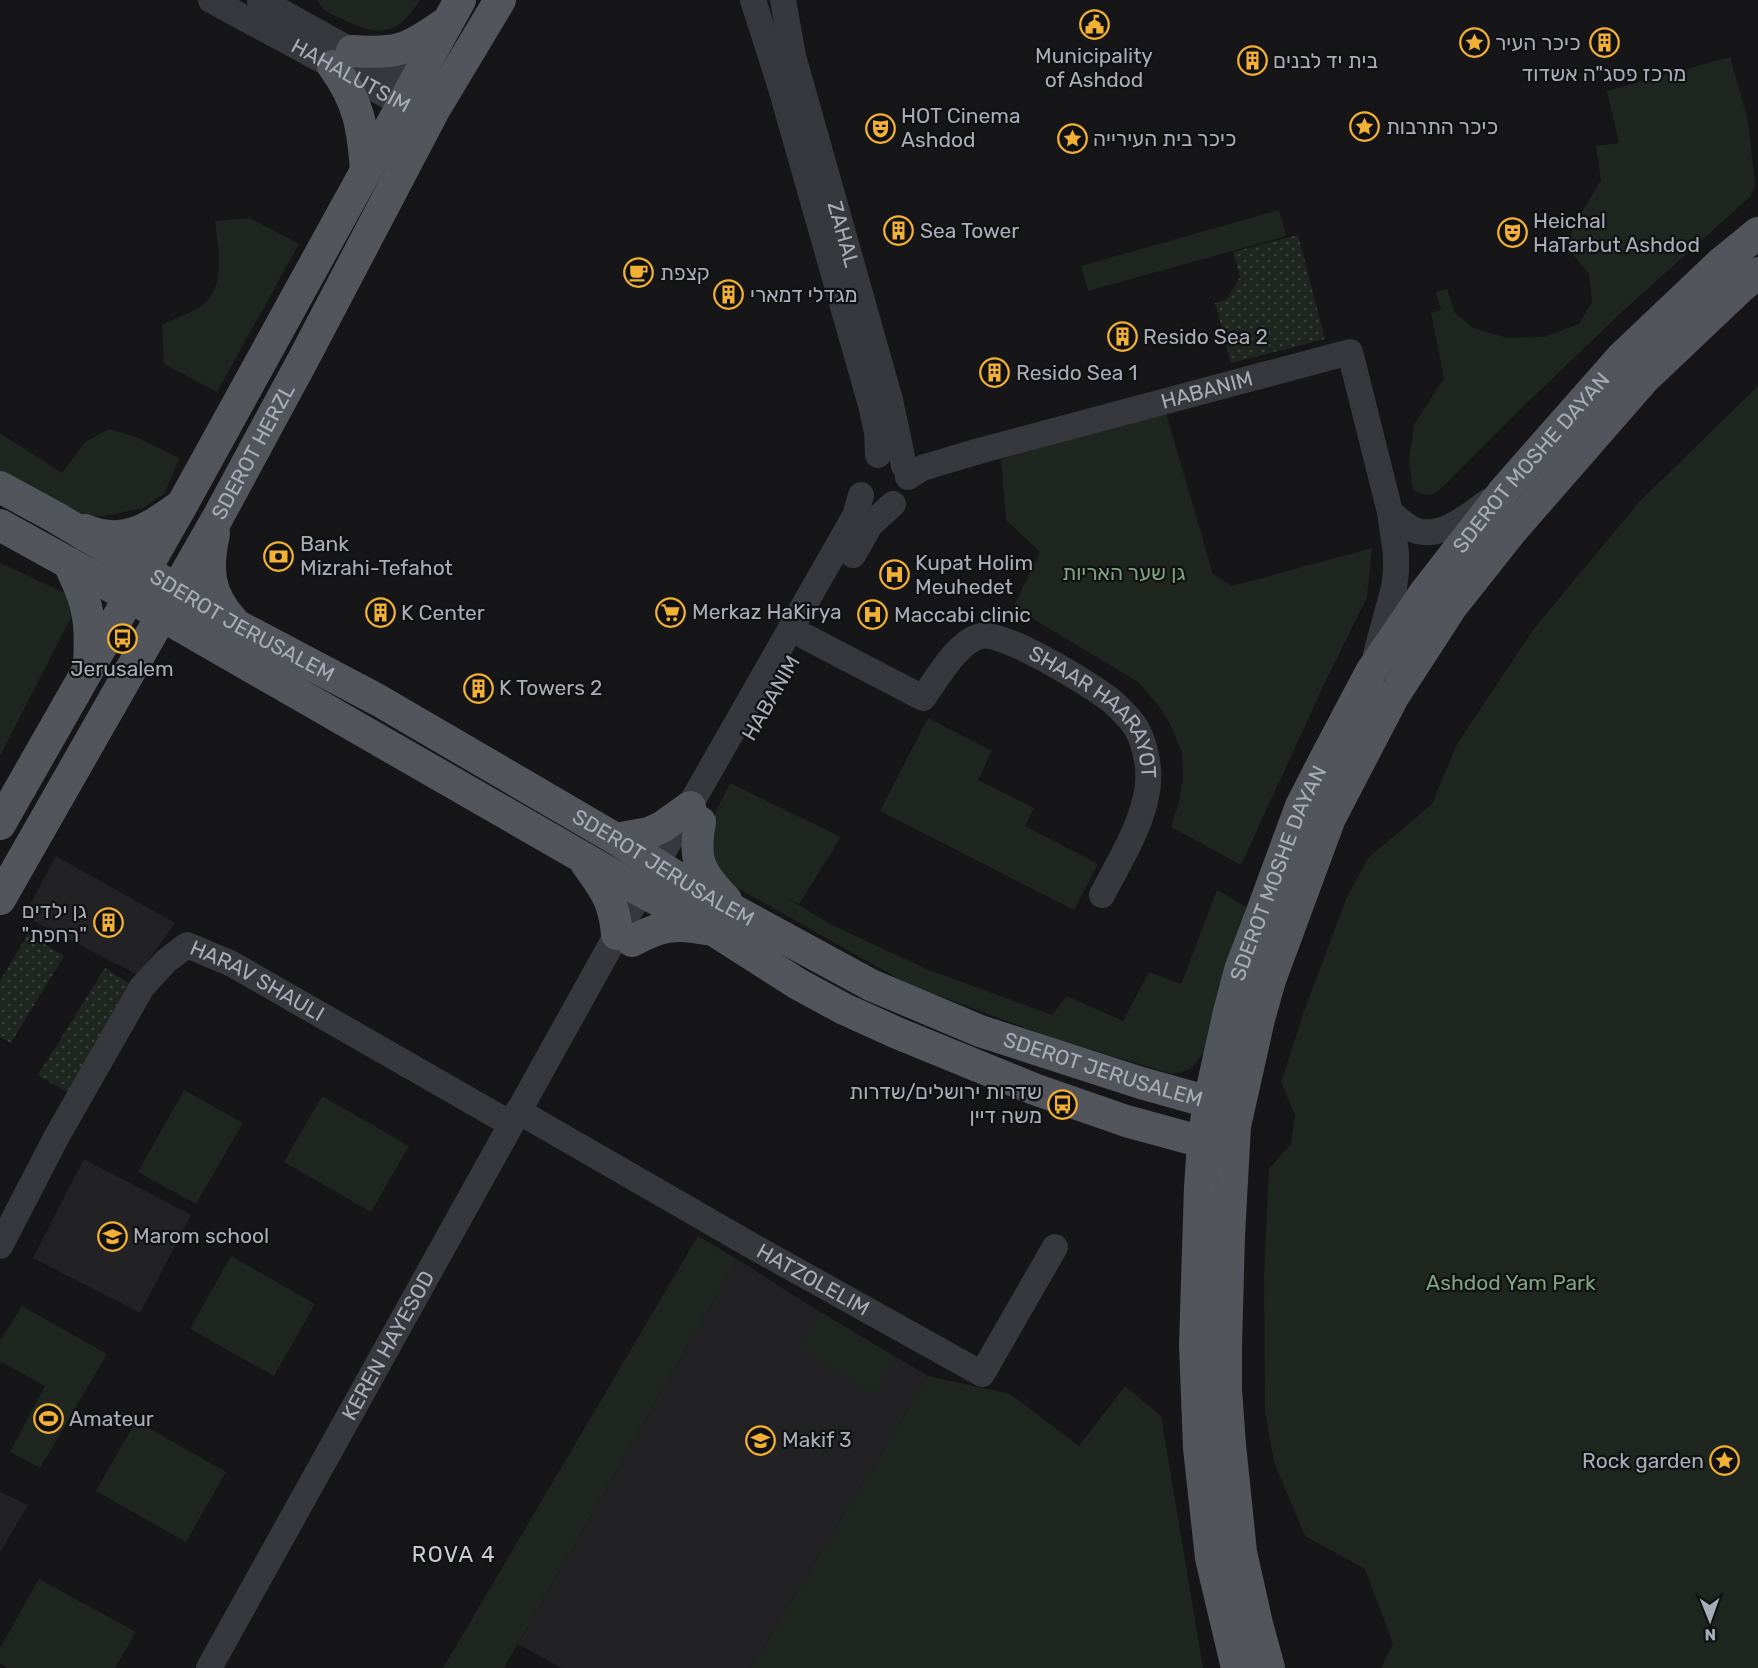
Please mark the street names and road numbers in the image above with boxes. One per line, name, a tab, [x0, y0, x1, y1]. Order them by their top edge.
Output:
street label: HAHALUTSIM	[287, 33, 415, 118]
street label: ZAHAL	[823, 198, 865, 270]
street label: HABANIM	[1158, 365, 1255, 414]
street label: SDEROT MOSHE DAYAN	[1447, 367, 1615, 558]
street label: SDEROT HERZL	[206, 379, 300, 524]
street label: SDEROT JERUSALEM	[146, 563, 339, 687]
street label: SHAAR HAARAYOT	[1025, 640, 1162, 779]
street label: HABANIM	[736, 651, 805, 745]
street label: SDEROT MOSHE DAYAN	[1225, 761, 1332, 983]
street label: SDEROT JERUSALEM	[568, 803, 759, 931]
street label: HARAV SHAULI	[187, 935, 329, 1026]
street label: SDEROT JERUSALEM	[1000, 1026, 1206, 1112]
street label: HATZOLELIM	[753, 1238, 874, 1321]
street label: KEREN HAYESOD	[336, 1266, 439, 1424]

